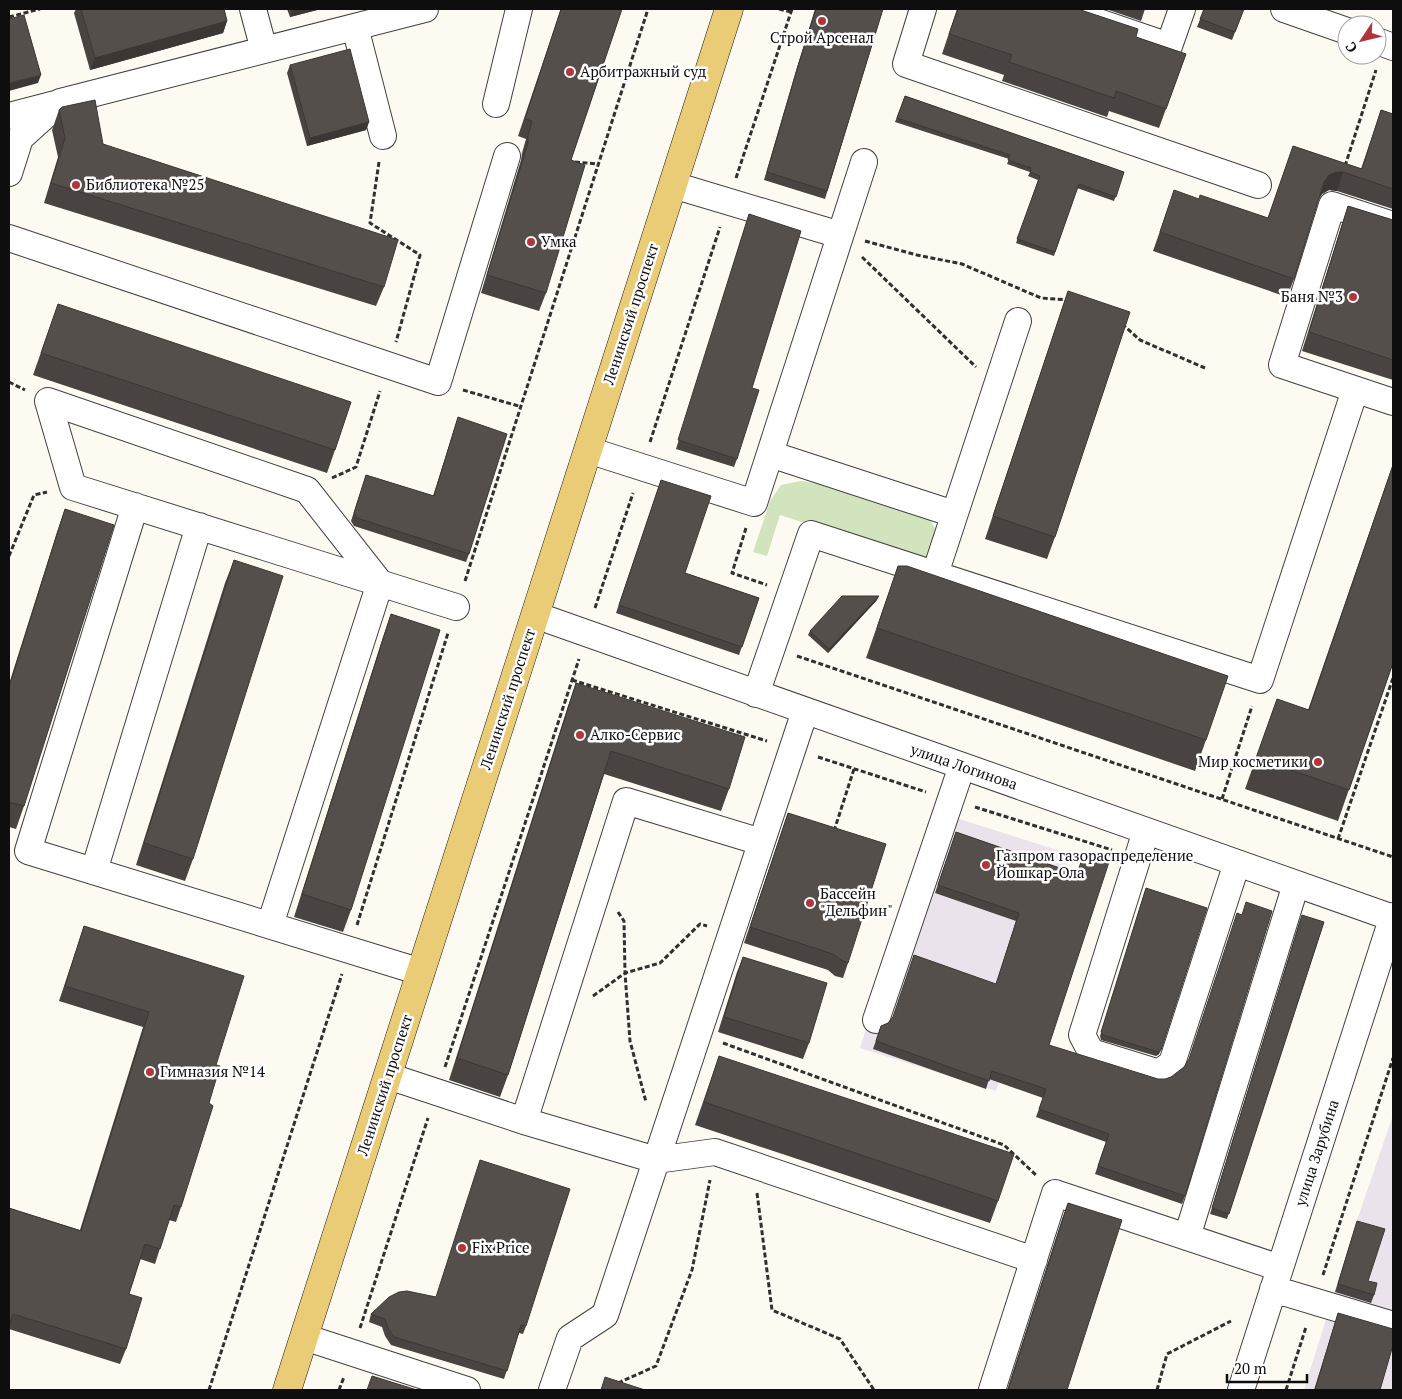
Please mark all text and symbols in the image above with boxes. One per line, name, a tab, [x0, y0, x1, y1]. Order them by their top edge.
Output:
marker: Строй Арсенал	[816, 15, 828, 27]
north arrow	[1337, 15, 1387, 65]
place label: Строй Арсенал	[770, 27, 874, 47]
text: С	[1341, 39, 1361, 57]
place label: Арбитражный суд	[580, 61, 707, 81]
marker: Арбитражный суд	[564, 66, 576, 78]
place label: Библиотека №25	[86, 174, 205, 194]
marker: Библиотека №25	[70, 179, 82, 191]
place label: Умка	[541, 231, 577, 251]
marker: Умка	[525, 236, 537, 248]
street label: Ленинский проспект	[598, 240, 662, 388]
place label: Баня №3	[1281, 286, 1343, 306]
marker: Баня №3	[1347, 291, 1359, 303]
street label: Ленинский проспект	[475, 625, 539, 773]
place label: Алко-Сервис	[590, 724, 680, 744]
marker: Алко-Сервис	[574, 729, 586, 741]
street label: улица Логинова	[907, 738, 1021, 794]
place label: Мир косметики	[1198, 751, 1308, 771]
marker: Мир косметики	[1312, 756, 1324, 768]
place label: Газпром газораспределение Йошкар-Ола	[996, 845, 1193, 882]
marker: Газпром газораспределение Йошкар-Ола	[980, 859, 992, 871]
place label: Бассейн "Дельфин"	[820, 883, 893, 920]
marker: Бассейн "Дельфин"	[804, 897, 816, 909]
street label: Ленинский проспект	[352, 1011, 416, 1159]
place label: Гимназия №14	[160, 1061, 265, 1081]
marker: Гимназия №14	[144, 1066, 156, 1078]
street label: улица Зарубина	[1289, 1097, 1343, 1209]
place label: Fix Price	[472, 1237, 530, 1257]
marker: Fix Price	[456, 1242, 468, 1254]
scale bar	[1227, 1352, 1307, 1384]
text: 20 m	[1234, 1358, 1267, 1378]

